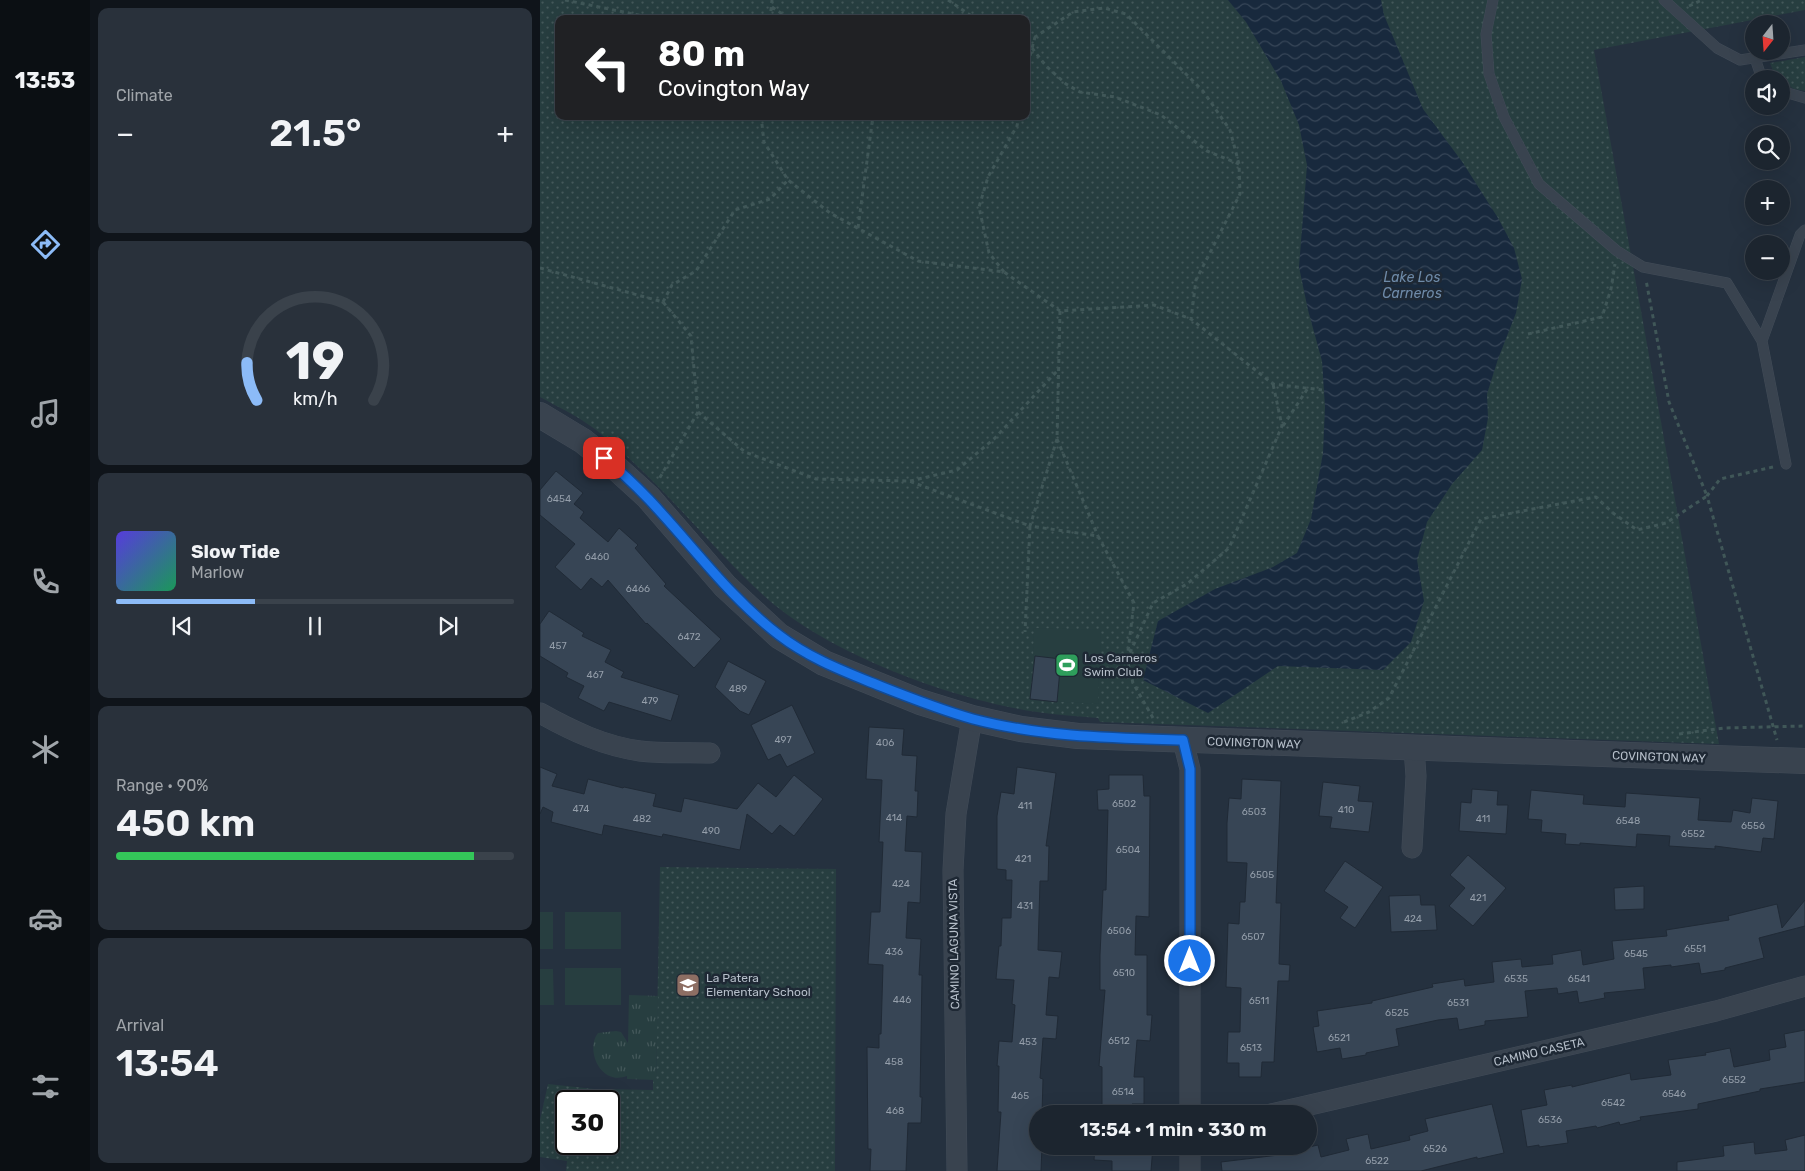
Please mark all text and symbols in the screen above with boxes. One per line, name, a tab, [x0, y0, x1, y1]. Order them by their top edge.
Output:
north arrow	[1745, 15, 1790, 60]
map controls	[1745, 15, 1790, 280]
text: 80 m	[658, 33, 745, 75]
icon: left	[575, 35, 640, 100]
text: 13:53	[15, 67, 75, 94]
button: sound	[1745, 70, 1790, 115]
text: Covington Way	[658, 75, 810, 102]
text: Climate	[116, 86, 173, 105]
text: 21.5°	[269, 110, 361, 156]
text: −	[116, 117, 134, 150]
text: +	[497, 117, 514, 150]
button: search	[1745, 125, 1790, 170]
button: +	[1745, 180, 1790, 225]
icon: directions	[28, 227, 63, 262]
button: −	[1745, 235, 1790, 280]
water label: Lake Los Carneros	[1382, 269, 1442, 302]
text: 19	[285, 330, 345, 392]
text: km/h	[293, 388, 337, 409]
icon: music	[28, 396, 63, 431]
pin	[583, 437, 625, 479]
icon: arrive	[590, 444, 618, 472]
house number: 6454	[547, 493, 571, 505]
text: Slow Tide	[191, 540, 280, 563]
house number: 6460	[585, 551, 609, 563]
text: Marlow	[191, 563, 244, 582]
icon: phone	[28, 564, 63, 599]
house number: 6466	[626, 583, 650, 595]
icon: previous	[168, 612, 196, 640]
icon: pause	[301, 612, 329, 640]
icon: next	[434, 612, 462, 640]
house number: 6472	[677, 631, 701, 643]
house number: 457	[549, 640, 567, 652]
place label: Los Carneros Swim Club	[1084, 651, 1157, 679]
sports icon: Los Carneros Swim Club	[1054, 652, 1080, 678]
house number: 467	[586, 669, 604, 681]
house number: 489	[729, 683, 747, 695]
house number: 479	[641, 695, 659, 707]
icon: climate	[28, 732, 63, 767]
house number: 497	[774, 734, 792, 746]
street label: COVINGTON WAY	[1207, 734, 1301, 752]
house number: 406	[876, 737, 894, 749]
street label: COVINGTON WAY	[1612, 748, 1706, 766]
text: Range · 90%	[116, 776, 208, 795]
house number: 6502	[1112, 798, 1136, 810]
text: 450 km	[116, 800, 255, 846]
house number: 411	[1018, 800, 1032, 812]
house number: 474	[572, 803, 590, 815]
house number: 410	[1338, 804, 1354, 816]
house number: 6503	[1242, 806, 1266, 818]
house number: 414	[886, 812, 902, 824]
house number: 482	[633, 813, 651, 825]
house number: 411	[1476, 813, 1490, 825]
house number: 6548	[1616, 815, 1640, 827]
house number: 6556	[1741, 820, 1765, 832]
house number: 490	[702, 825, 720, 837]
house number: 6552	[1681, 828, 1705, 840]
house number: 6504	[1116, 844, 1140, 856]
house number: 421	[1015, 853, 1031, 865]
house number: 6505	[1250, 869, 1274, 881]
house number: 424	[892, 878, 910, 890]
street label: CAMINO LAGUNA VISTA	[946, 879, 962, 1009]
house number: 421	[1470, 892, 1486, 904]
house number: 431	[1017, 900, 1033, 912]
icon: car	[28, 901, 63, 936]
house number: 424	[1404, 913, 1422, 925]
house number: 6506	[1107, 925, 1131, 937]
house number: 6507	[1241, 931, 1265, 943]
position arrow	[1163, 934, 1215, 986]
house number: 6551	[1684, 943, 1706, 955]
house number: 436	[885, 946, 903, 958]
house number: 6545	[1624, 948, 1648, 960]
house number: 6510	[1113, 967, 1135, 979]
place label: La Patera Elementary School	[706, 971, 811, 999]
school or university icon: La Patera Elementary School	[675, 972, 701, 998]
house number: 6535	[1504, 973, 1528, 985]
house number: 6541	[1568, 973, 1590, 985]
house number: 446	[893, 994, 911, 1006]
house number: 6511	[1249, 995, 1269, 1007]
house number: 6531	[1447, 997, 1469, 1009]
house number: 6525	[1385, 1007, 1409, 1019]
text: Arrival	[116, 1016, 164, 1035]
house number: 6521	[1328, 1032, 1350, 1044]
house number: 6512	[1108, 1035, 1130, 1047]
street label: CAMINO CASETA	[1492, 1035, 1586, 1069]
house number: 453	[1019, 1036, 1037, 1048]
text: 13:54	[116, 1040, 219, 1086]
house number: 6513	[1240, 1042, 1262, 1054]
house number: 458	[885, 1056, 903, 1068]
icon: filters	[28, 1069, 63, 1104]
house number: 6552	[1722, 1074, 1746, 1086]
house number: 6514	[1112, 1086, 1134, 1098]
house number: 6546	[1662, 1088, 1686, 1100]
speed limit sign: 30	[555, 1090, 620, 1155]
house number: 465	[1011, 1090, 1029, 1102]
house number: 6542	[1601, 1097, 1625, 1109]
house number: 468	[886, 1105, 904, 1117]
house number: 6536	[1538, 1114, 1562, 1126]
text: 13:54 · 1 min · 330 m	[1079, 1118, 1267, 1141]
house number: 6526	[1423, 1143, 1447, 1155]
house number: 6522	[1365, 1155, 1389, 1167]

